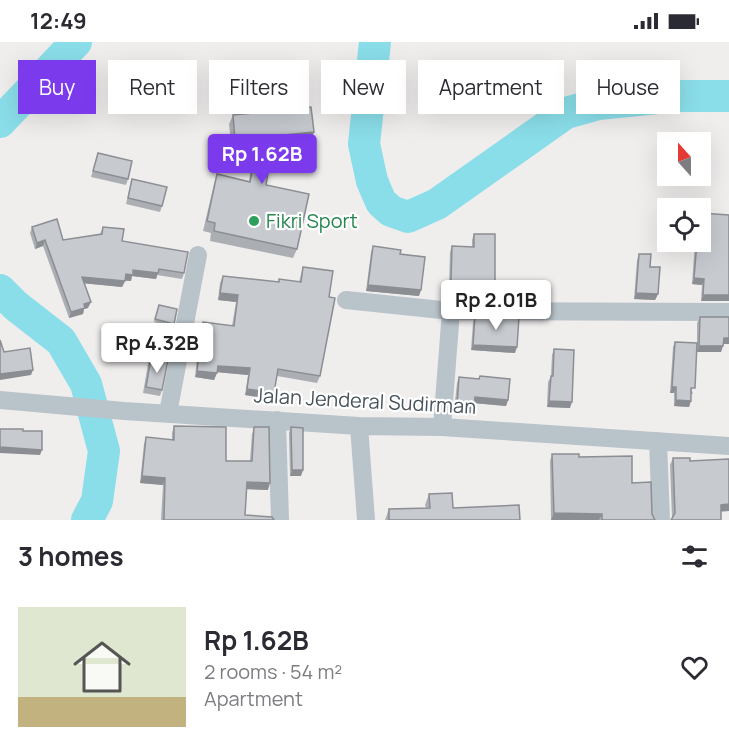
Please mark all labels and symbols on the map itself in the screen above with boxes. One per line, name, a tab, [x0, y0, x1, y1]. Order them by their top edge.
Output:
north arrow	[657, 132, 711, 186]
pin: Rp 1.62B	[200, 134, 324, 185]
place label: Fikri Sport	[266, 207, 358, 234]
marker: Fikri Sport	[247, 214, 261, 228]
pin: Rp 2.01B	[434, 280, 558, 331]
pin: Rp 4.32B	[95, 323, 219, 374]
street label: Jalan Jenderal Sudirman	[253, 381, 477, 420]

